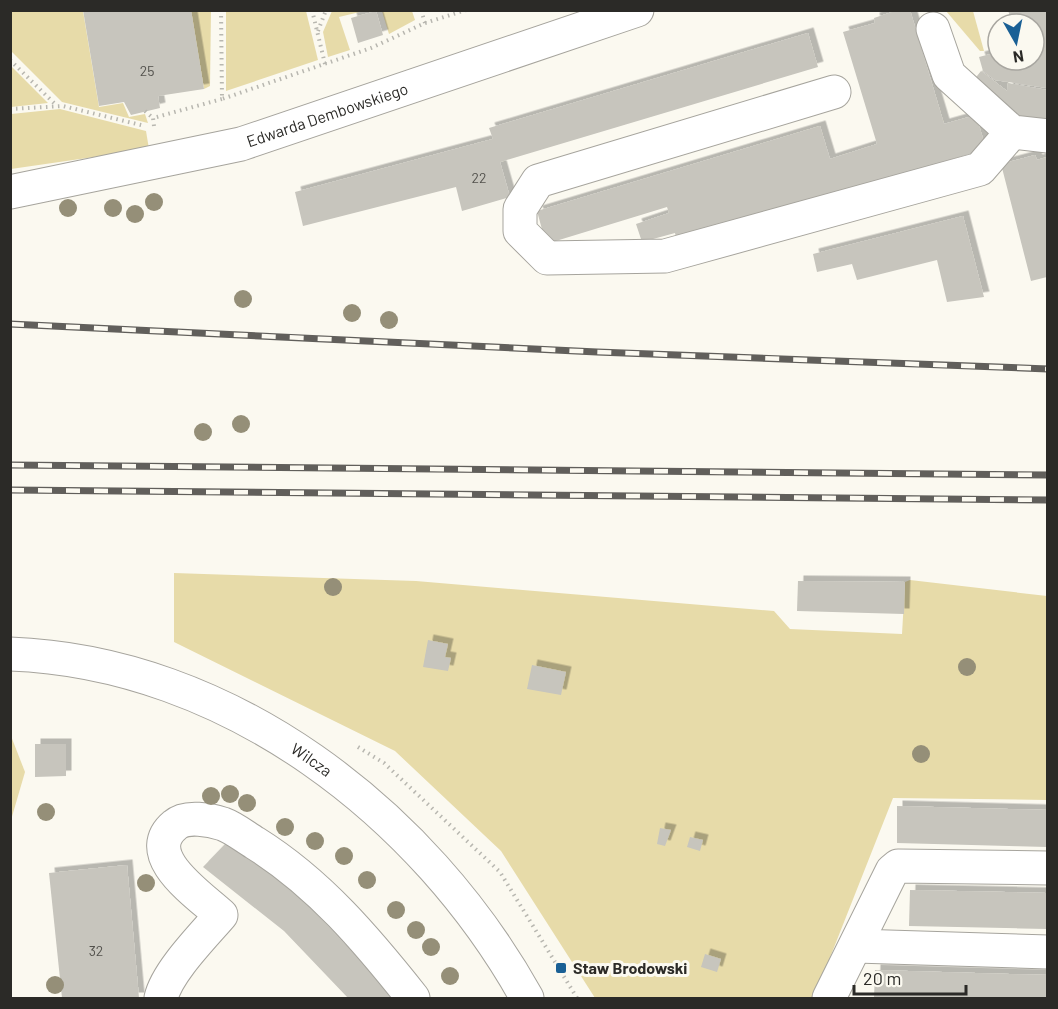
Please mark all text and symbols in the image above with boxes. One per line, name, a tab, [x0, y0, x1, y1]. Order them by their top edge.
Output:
north arrow	[986, 12, 1046, 72]
text: N	[1012, 47, 1025, 68]
house number: 25	[140, 62, 154, 79]
street label: Edwarda Dembowskiego	[244, 78, 410, 150]
house number: 22	[471, 169, 487, 186]
street label: Wilcza	[288, 738, 336, 780]
house number: 32	[89, 942, 103, 959]
place label: Staw Brodowski	[573, 958, 687, 977]
scale bar	[854, 958, 966, 996]
marker: Staw Brodowski	[554, 961, 568, 975]
text: 20 m	[863, 967, 901, 989]

